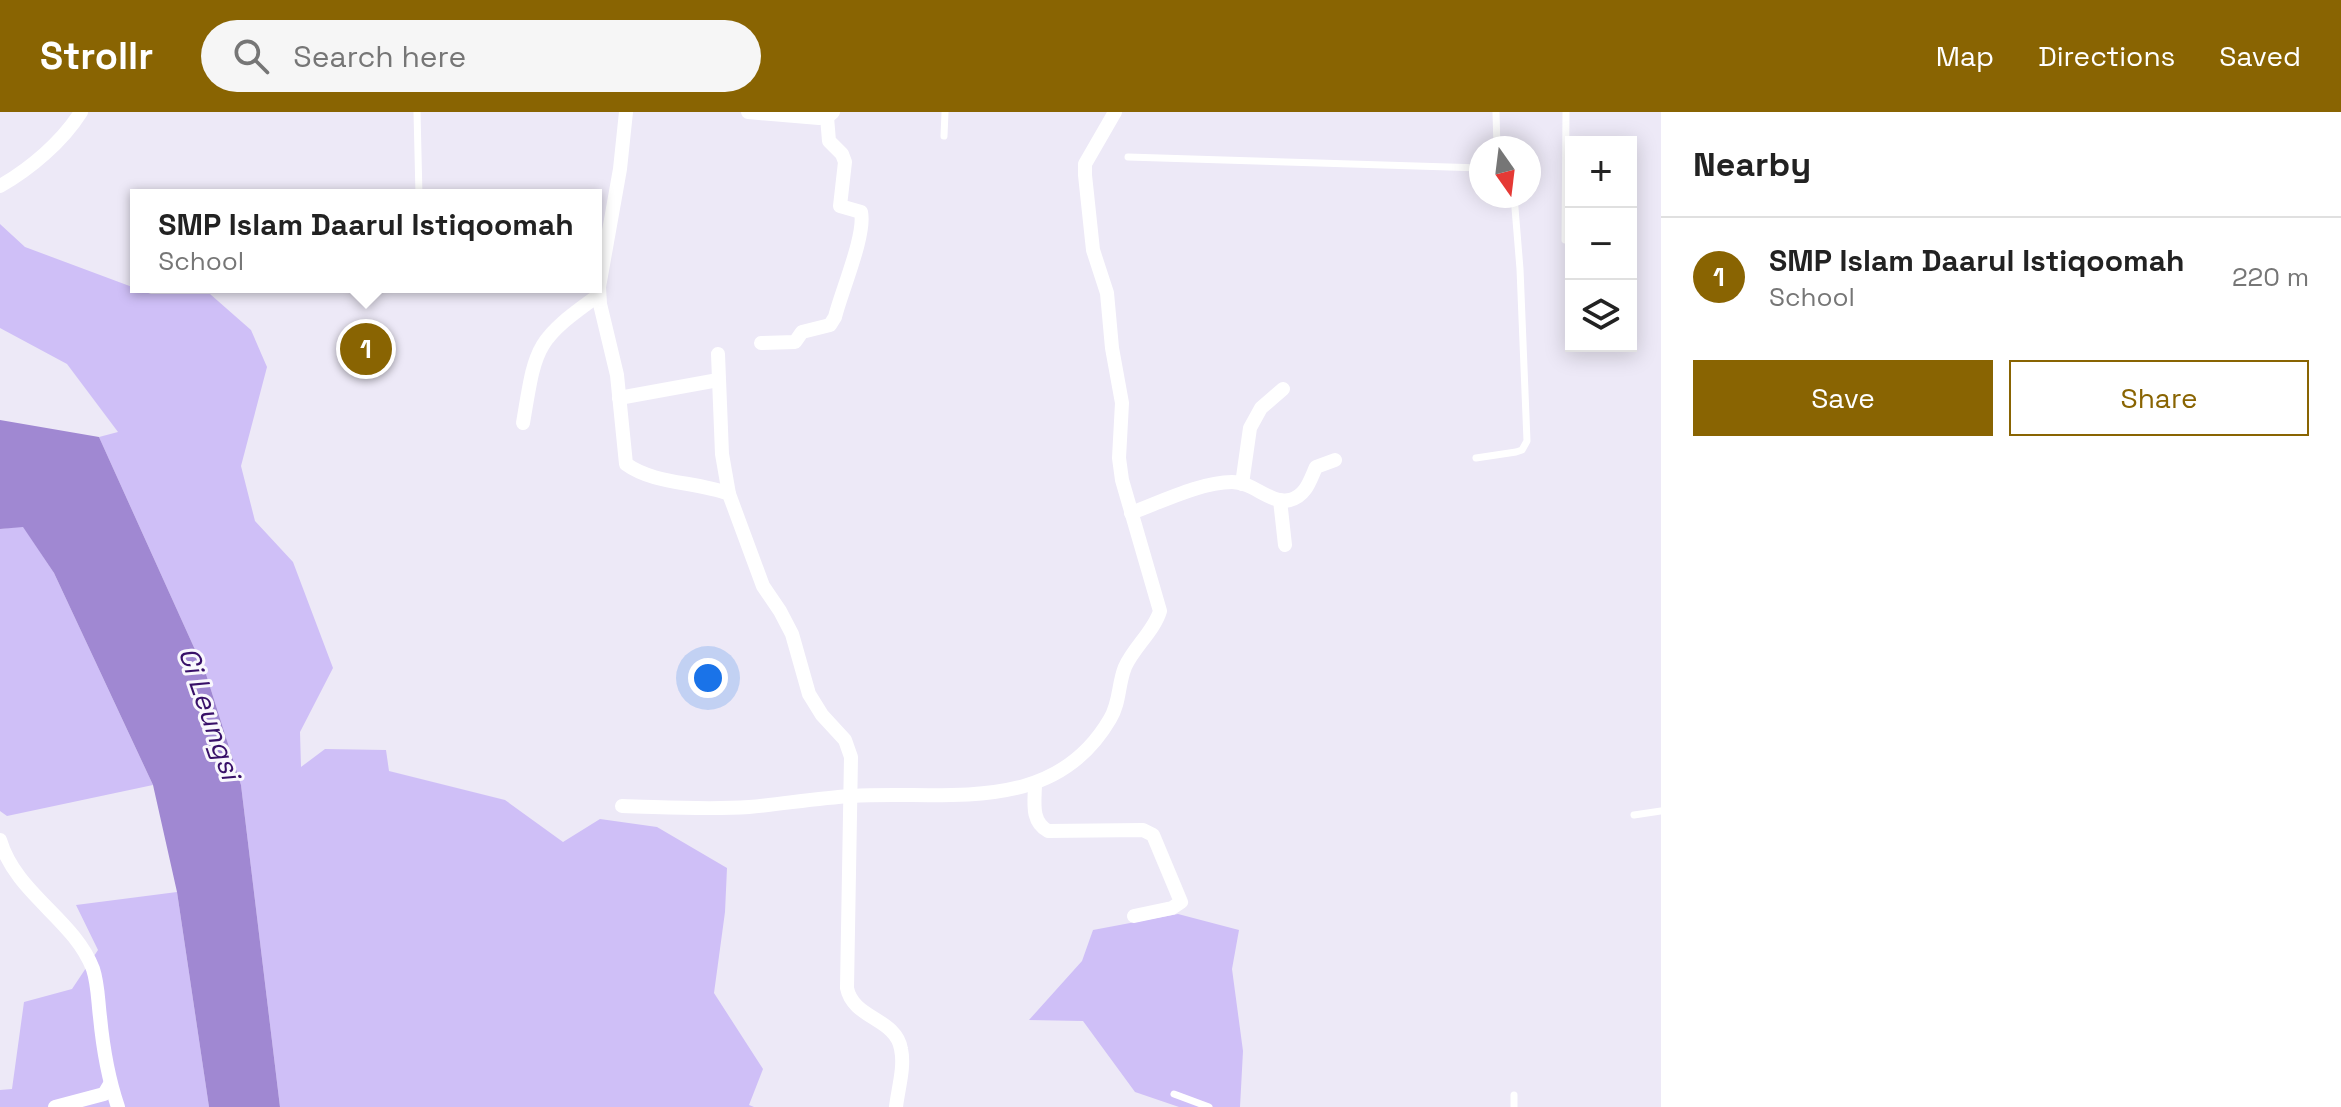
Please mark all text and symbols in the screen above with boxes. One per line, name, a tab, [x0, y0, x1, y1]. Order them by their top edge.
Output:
search box	[201, 20, 761, 92]
text: Strollr	[40, 32, 153, 80]
icon: search	[229, 34, 273, 78]
text: Search here	[293, 37, 466, 76]
text: Map	[1936, 38, 1994, 74]
text: Directions	[2038, 38, 2175, 74]
text: Saved	[2219, 38, 2301, 74]
north arrow	[1469, 136, 1541, 208]
map controls	[1565, 136, 1637, 352]
button: +	[1565, 136, 1637, 208]
text: Nearby	[1693, 143, 1811, 186]
popup	[130, 189, 602, 293]
text: SMP Islam Daarul Istiqoomah	[158, 205, 574, 244]
button: −	[1565, 208, 1637, 280]
text: SMP Islam Daarul Istiqoomah	[1769, 241, 2185, 280]
text: School	[158, 244, 244, 278]
text: 1	[1713, 260, 1725, 294]
text: 220 m	[2232, 260, 2309, 294]
button: layers	[1565, 280, 1637, 352]
text: School	[1769, 280, 1855, 314]
pin: 1	[340, 319, 392, 379]
button: Save	[1693, 360, 1993, 436]
button: Share	[2009, 360, 2309, 436]
water label: Ci Leungsi	[171, 642, 250, 787]
your location	[688, 658, 728, 698]

